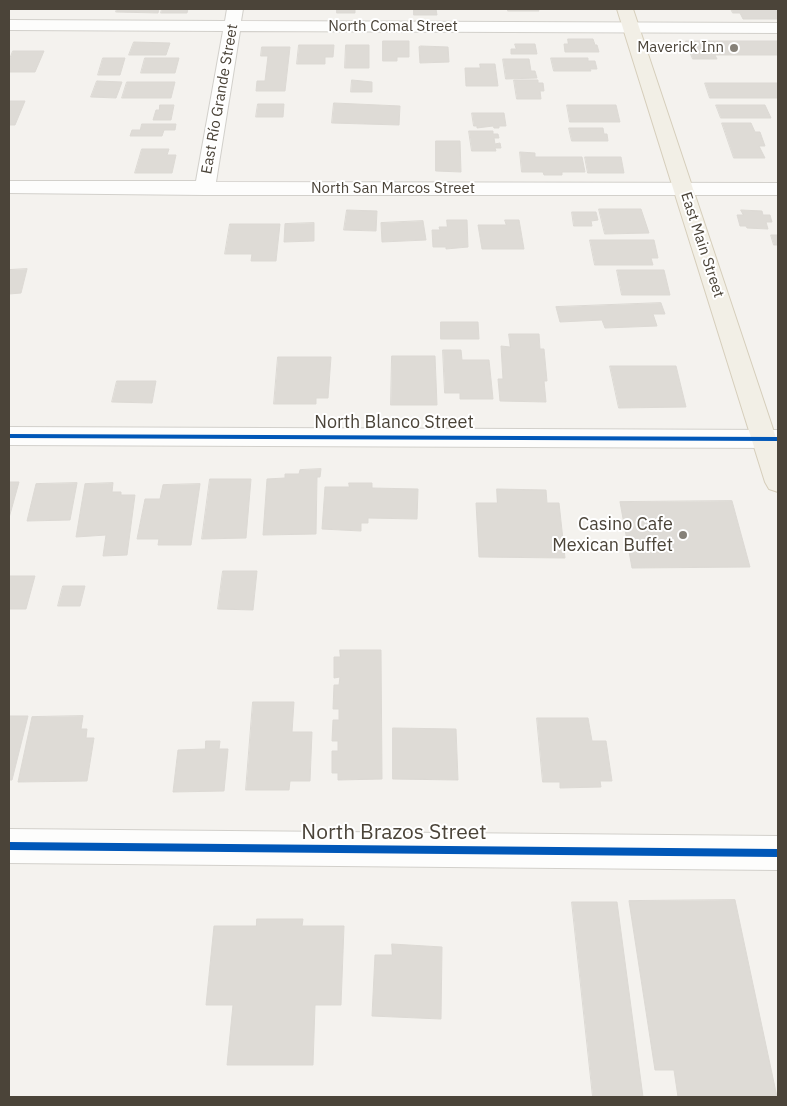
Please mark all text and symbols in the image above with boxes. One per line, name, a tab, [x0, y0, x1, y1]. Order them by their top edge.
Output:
street label: North Comal Street	[328, 18, 458, 36]
street label: East Río Grande Street	[198, 23, 242, 175]
place label: Maverick Inn	[637, 39, 724, 57]
marker: Maverick Inn	[728, 42, 740, 54]
street label: North San Marcos Street	[311, 180, 475, 198]
street label: East Main Street	[676, 190, 728, 300]
street label: North Blanco Street	[314, 412, 474, 434]
place label: Casino Cafe Mexican Buffet	[552, 514, 673, 556]
marker: Casino Cafe Mexican Buffet	[677, 529, 689, 541]
street label: North Brazos Street	[301, 820, 487, 846]

